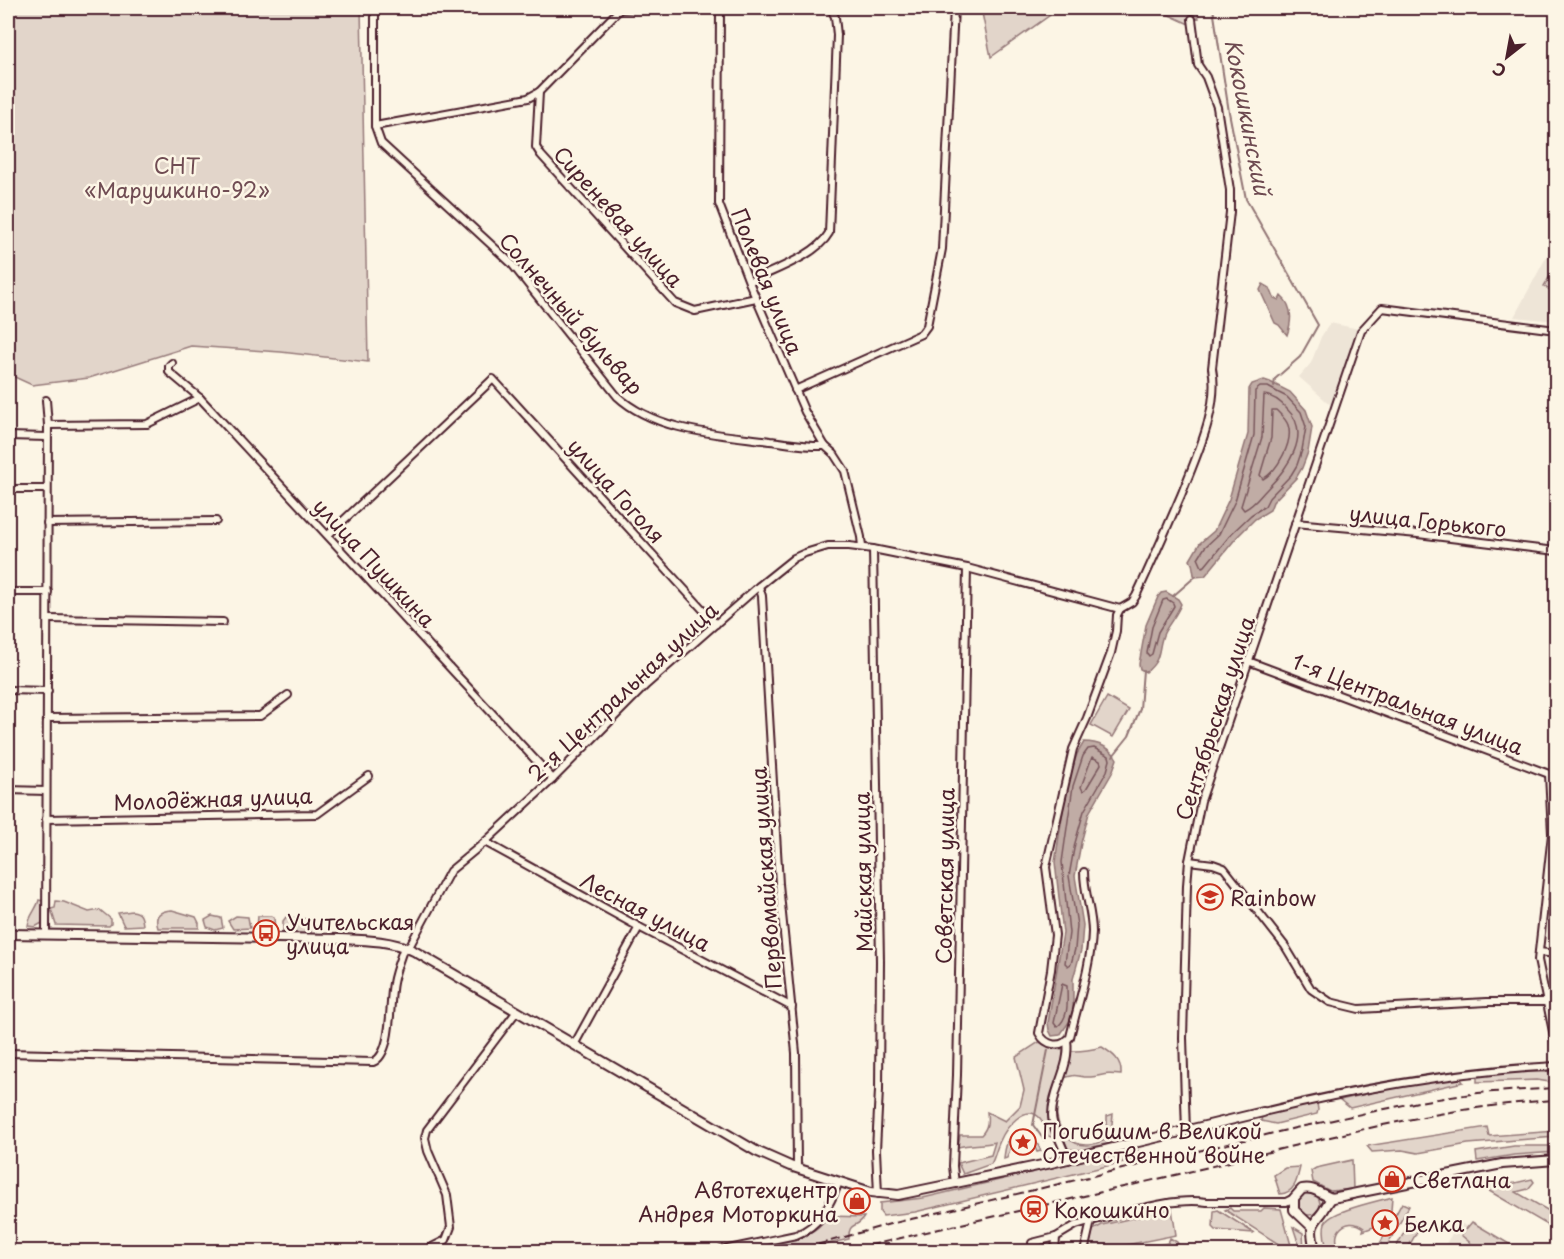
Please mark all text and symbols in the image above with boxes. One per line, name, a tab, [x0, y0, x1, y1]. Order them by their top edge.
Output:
north arrow	[1477, 27, 1537, 87]
water label: Кокошкинский	[1218, 36, 1281, 201]
text: С	[1487, 57, 1510, 84]
street label: Сиреневая улица	[547, 138, 692, 294]
park label: СНТ «Марушкино-92»	[84, 149, 270, 205]
street label: Полевая улица	[724, 203, 812, 360]
street label: Солнечный бульвар	[492, 225, 652, 401]
street label: улица Гоголя	[561, 430, 673, 550]
street label: улица Пушкина	[306, 490, 444, 634]
street label: улица Горького	[1348, 496, 1508, 544]
street label: 2-я Центральная улица	[519, 593, 725, 788]
street label: Сентябрьская улица	[1166, 611, 1262, 824]
street label: 1-я Центральная улица	[1288, 644, 1529, 762]
street label: Первомайская улица	[741, 765, 789, 990]
street label: Молодёжная улица	[113, 779, 314, 817]
street label: Советская улица	[926, 787, 962, 964]
street label: Майская улица	[845, 791, 879, 952]
street label: Лесная улица	[575, 863, 717, 959]
place label: Rainbow	[1230, 881, 1316, 913]
school or university icon: Rainbow	[1195, 882, 1225, 912]
place label: Учительская улица	[286, 905, 415, 961]
bus stop icon: Учительская улица	[251, 918, 281, 948]
place label: Погибшим в Великой Отечественной войне	[1042, 1114, 1265, 1170]
place icon: Погибшим в Великой Отечественной войне	[1008, 1127, 1038, 1157]
place label: Светлана	[1412, 1163, 1512, 1195]
shop icon: Светлана	[1377, 1164, 1407, 1194]
place label: Автотехцентр Андрея Моторкина	[638, 1173, 839, 1229]
shop icon: Автотехцентр Андрея Моторкина	[842, 1186, 872, 1216]
place label: Кокошкино	[1054, 1193, 1170, 1225]
station icon: Кокошкино	[1019, 1194, 1049, 1224]
place label: Белка	[1404, 1207, 1464, 1239]
place icon: Белка	[1370, 1208, 1400, 1238]

